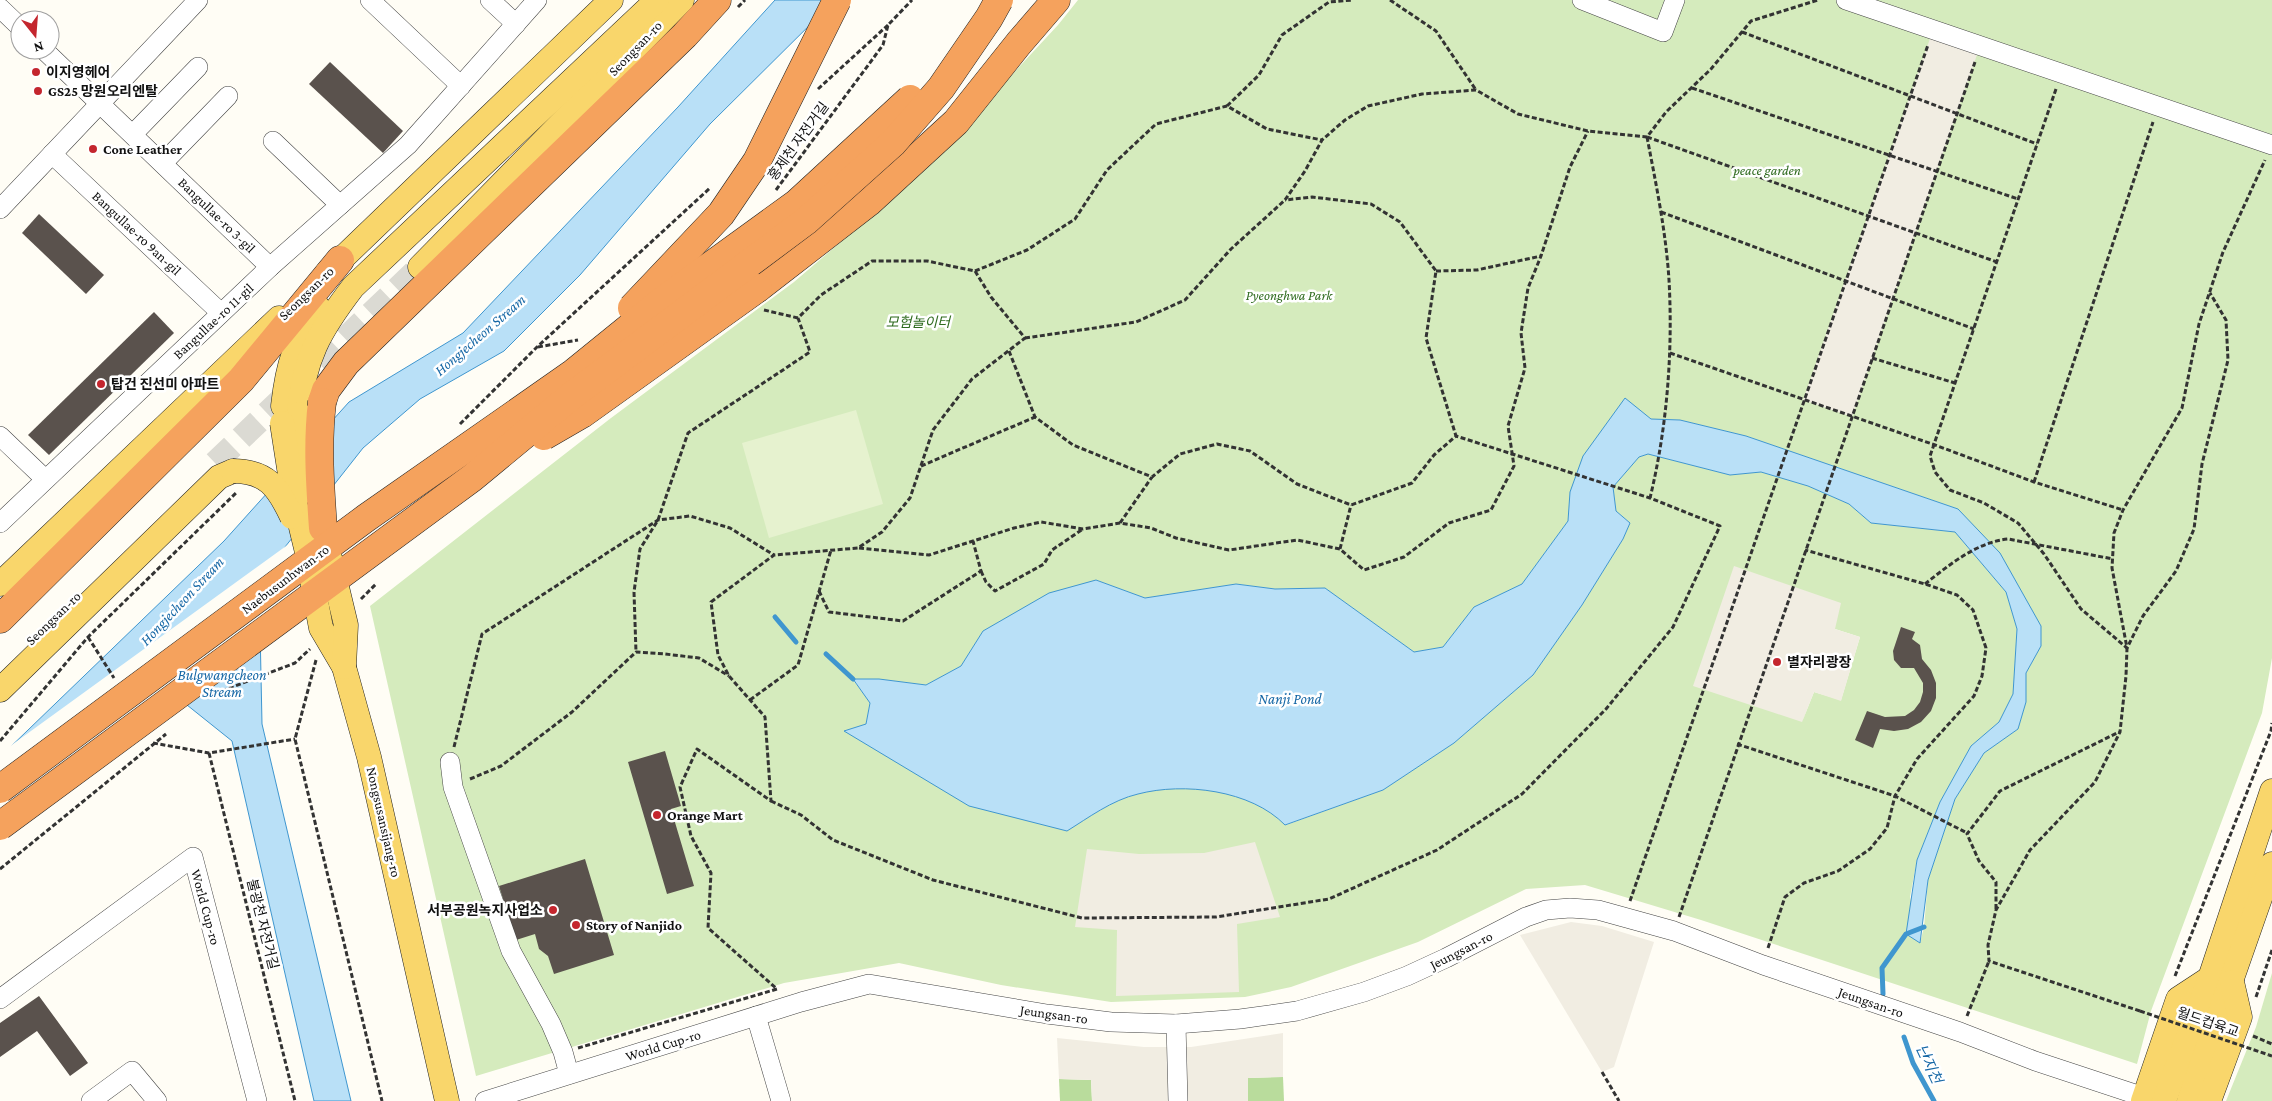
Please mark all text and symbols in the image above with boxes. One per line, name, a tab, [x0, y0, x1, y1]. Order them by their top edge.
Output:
north arrow	[10, 10, 60, 60]
street label: Seongsan-ro	[605, 17, 665, 79]
text: N	[31, 38, 46, 57]
place label: 이지영헤어	[46, 64, 110, 80]
marker: 이지영헤어	[30, 66, 42, 78]
place label: GS25 망원오리엔탈	[48, 83, 158, 99]
marker: GS25 망원오리엔탈	[32, 85, 44, 97]
street label: 홍제천 자전거길	[764, 99, 832, 183]
place label: Cone Leather	[103, 141, 182, 157]
marker: Cone Leather	[87, 143, 99, 155]
park label: peace garden	[1732, 162, 1801, 178]
street label: Bangullae-ro 3-gil	[175, 174, 259, 256]
street label: Bangullae-ro 9an-gil	[89, 188, 185, 279]
street label: Seongsan-ro	[275, 263, 337, 323]
street label: Bangullae-ro 11-gil	[170, 280, 257, 362]
park label: Pyeonghwa Park	[1246, 287, 1333, 303]
water label: Hongjecheon Stream	[431, 291, 529, 380]
park label: 모험놀이터	[886, 314, 952, 330]
place label: 탑건 진선미 아파트	[111, 376, 220, 392]
marker: 탑건 진선미 아파트	[95, 378, 107, 390]
street label: Naebusunhwan-ro	[238, 541, 332, 617]
water label: Hongjecheon Stream	[137, 554, 228, 649]
street label: Seongsan-ro	[22, 588, 84, 648]
place label: 별자리광장	[1787, 654, 1852, 670]
marker: 별자리광장	[1771, 656, 1783, 668]
water label: Bulgwangcheon Stream	[178, 667, 267, 700]
water label: Nanji Pond	[1258, 691, 1323, 708]
street label: Nongsusansijang-ro	[363, 765, 404, 879]
place label: Orange Mart	[667, 807, 744, 823]
marker: Orange Mart	[651, 809, 663, 821]
street label: World Cup-ro	[188, 867, 224, 947]
street label: 불광천 자전거길	[244, 877, 282, 971]
place label: 서부공원녹지사업소	[427, 902, 543, 918]
marker: 서부공원녹지사업소	[547, 904, 559, 916]
place label: Story of Nanjido	[586, 917, 682, 934]
marker: Story of Nanjido	[570, 919, 582, 931]
street label: Jeungsan-ro	[1425, 927, 1495, 974]
street label: Jeungsan-ro	[1834, 983, 1906, 1021]
street label: Jeungsan-ro	[1017, 1001, 1089, 1027]
street label: 월드컵육교	[2175, 1004, 2241, 1040]
street label: World Cup-ro	[624, 1026, 703, 1064]
water label: 난지천	[1913, 1042, 1946, 1088]

